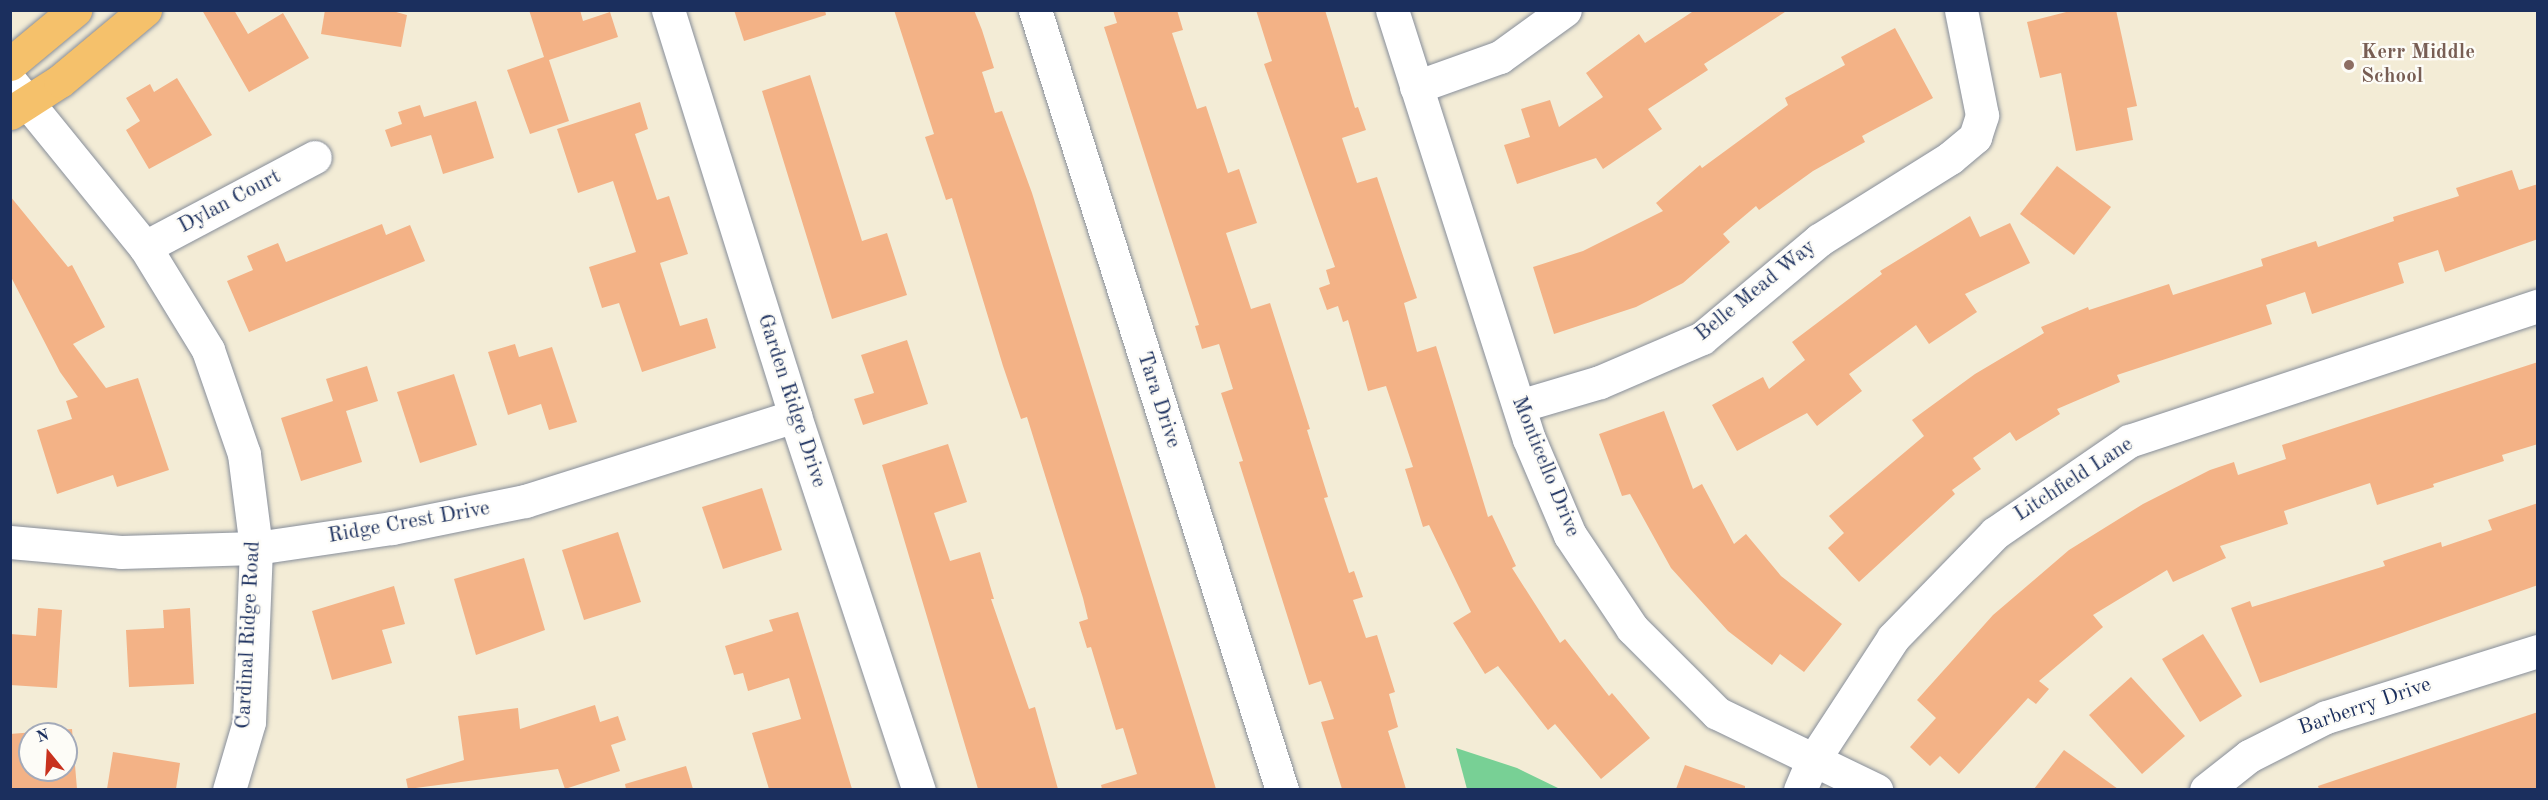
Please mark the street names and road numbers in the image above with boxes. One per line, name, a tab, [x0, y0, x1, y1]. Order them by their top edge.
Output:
street label: Dylan Court	[174, 164, 286, 240]
street label: Belle Mead Way	[1691, 235, 1821, 347]
street label: Garden Ridge Drive	[751, 311, 831, 491]
street label: Tara Drive	[1131, 349, 1185, 451]
street label: Monticello Drive	[1505, 393, 1585, 541]
street label: Litchfield Lane	[2010, 432, 2138, 528]
street label: Ridge Crest Drive	[326, 496, 492, 550]
street label: Cardinal Ridge Road	[231, 540, 267, 730]
street label: Barberry Drive	[2295, 673, 2435, 741]

